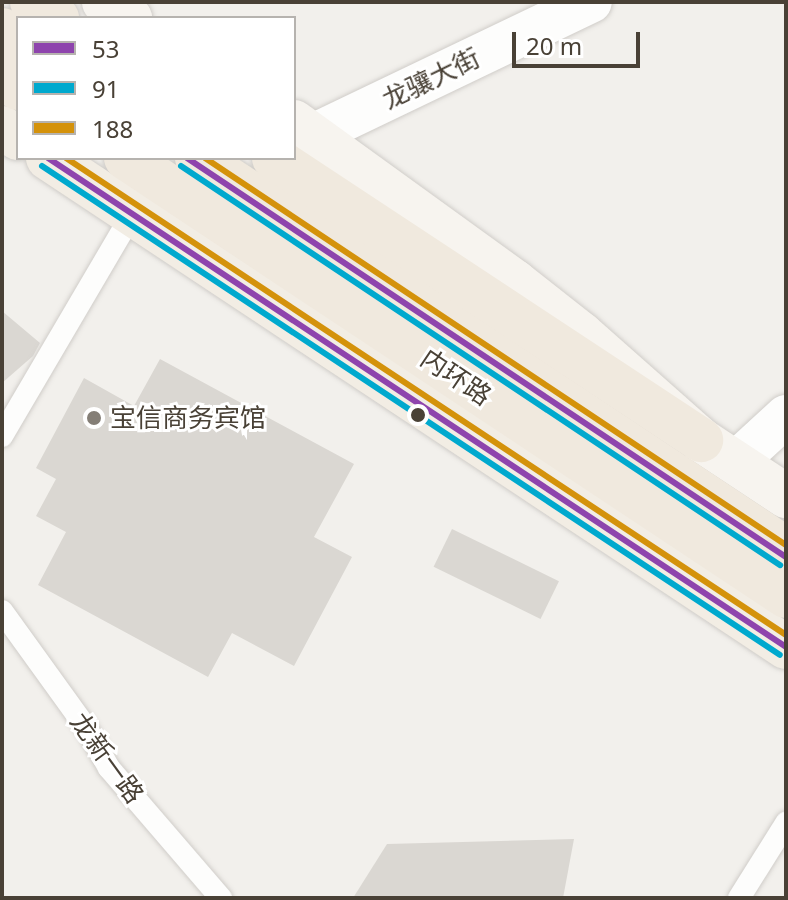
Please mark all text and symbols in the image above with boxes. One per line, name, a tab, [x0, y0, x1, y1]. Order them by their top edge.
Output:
legend	[16, 16, 296, 160]
scale bar	[516, 16, 644, 66]
text: 20 m	[526, 29, 582, 62]
text: 53	[92, 32, 119, 65]
street label: 龙骧大街	[377, 42, 485, 116]
text: 91	[92, 72, 119, 105]
text: 188	[92, 112, 133, 145]
street label: 内环路	[415, 342, 497, 412]
place label: 宝信商务宾馆	[110, 402, 266, 434]
unlabelled marker	[410, 407, 426, 423]
marker: 宝信商务宾馆	[85, 409, 103, 427]
street label: 龙新一路	[64, 707, 150, 809]

